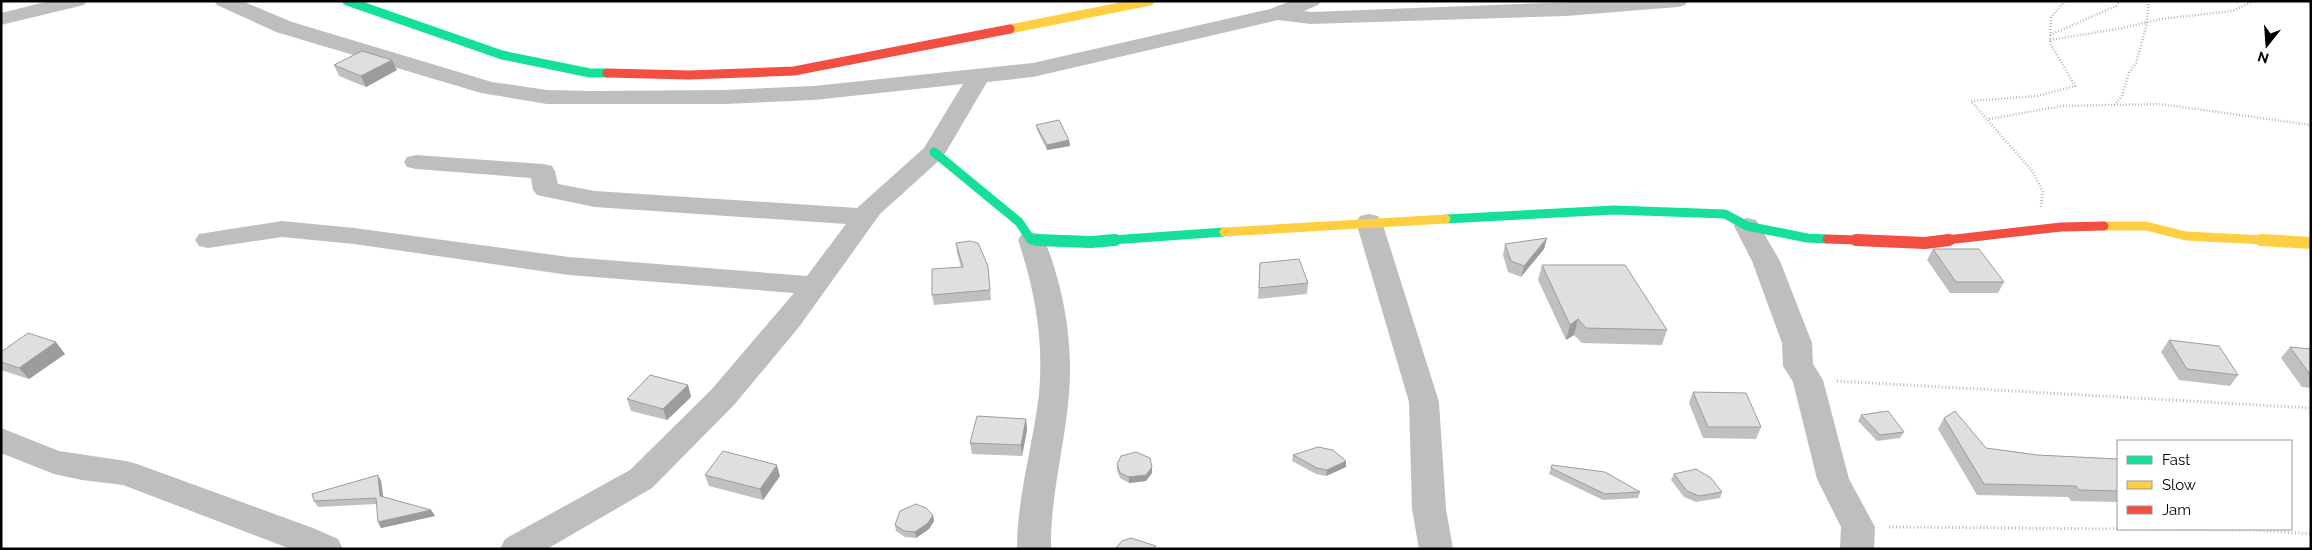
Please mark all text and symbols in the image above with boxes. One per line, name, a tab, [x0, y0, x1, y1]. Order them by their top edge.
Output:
north arrow	[2242, 20, 2292, 70]
text: N	[2256, 48, 2271, 67]
legend	[2117, 440, 2292, 530]
text: Fast	[2162, 451, 2190, 469]
text: Slow	[2162, 476, 2196, 494]
text: Jam	[2162, 501, 2191, 519]

